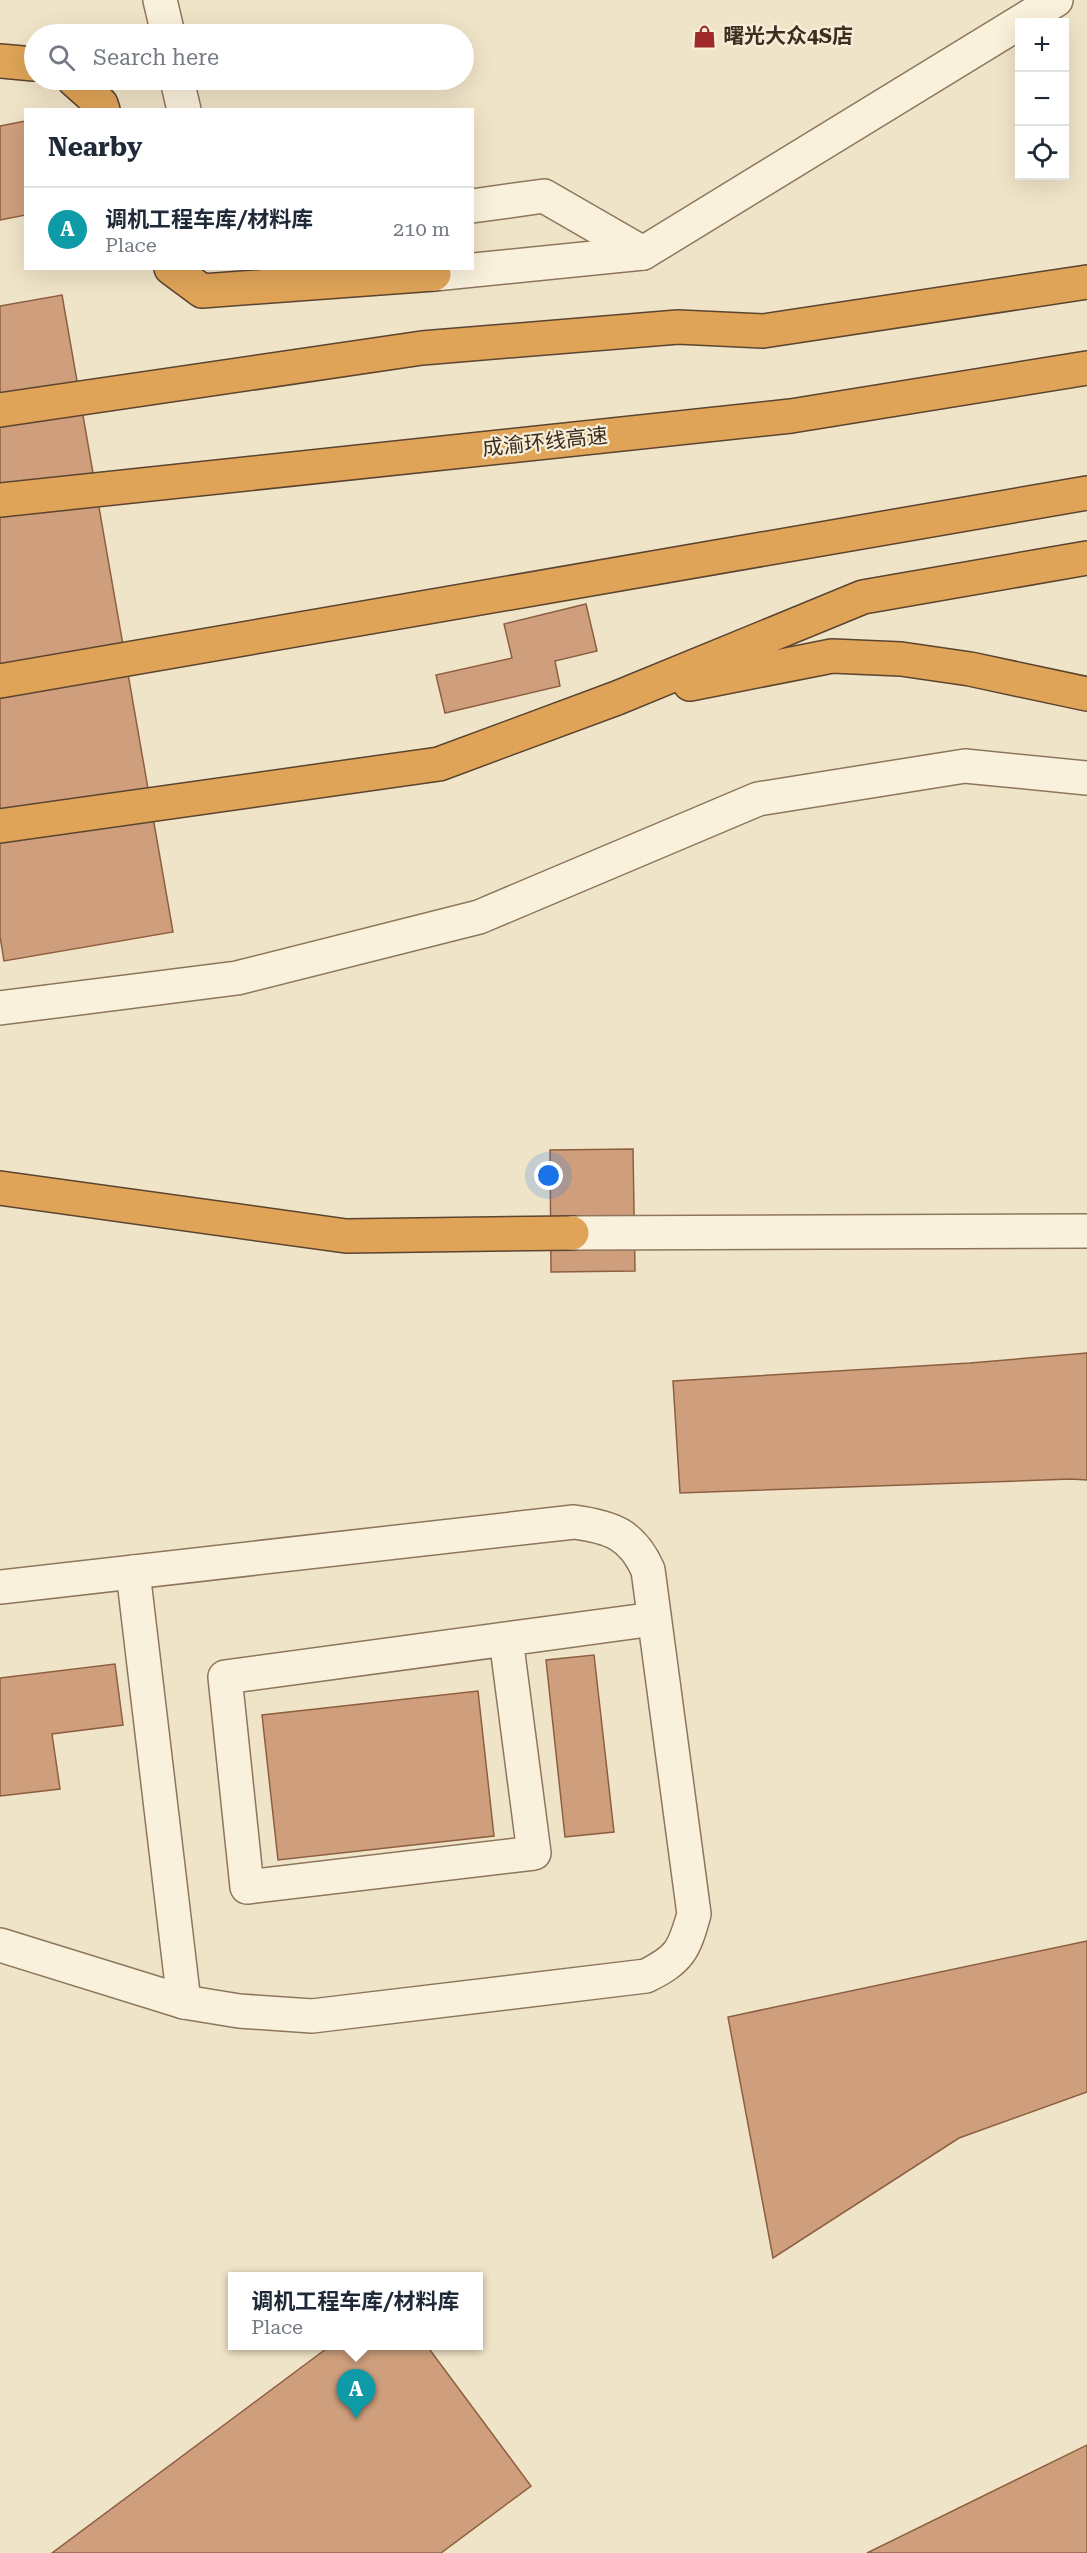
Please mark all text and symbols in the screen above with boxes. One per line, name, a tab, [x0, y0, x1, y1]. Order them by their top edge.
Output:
map controls	[1015, 18, 1069, 180]
button: +	[1015, 18, 1069, 72]
shop icon: 曙光大众4S店	[692, 23, 718, 49]
search box	[24, 24, 474, 90]
place label: 曙光大众4S店	[723, 24, 853, 48]
icon: search	[45, 41, 78, 74]
text: Search here	[93, 45, 219, 70]
button: −	[1015, 72, 1069, 126]
button: locate	[1015, 126, 1069, 180]
text: Nearby	[48, 132, 142, 162]
text: 调机工程车库/材料库	[105, 207, 313, 232]
text: A	[60, 217, 75, 241]
text: 210 m	[393, 217, 450, 241]
text: Place	[105, 233, 157, 257]
street label: 成渝环线高速	[481, 423, 609, 461]
your location	[534, 1161, 563, 1190]
popup	[228, 2272, 483, 2350]
text: 调机工程车库/材料库	[251, 2289, 460, 2314]
text: Place	[251, 2315, 303, 2339]
pin: A	[336, 2370, 376, 2419]

